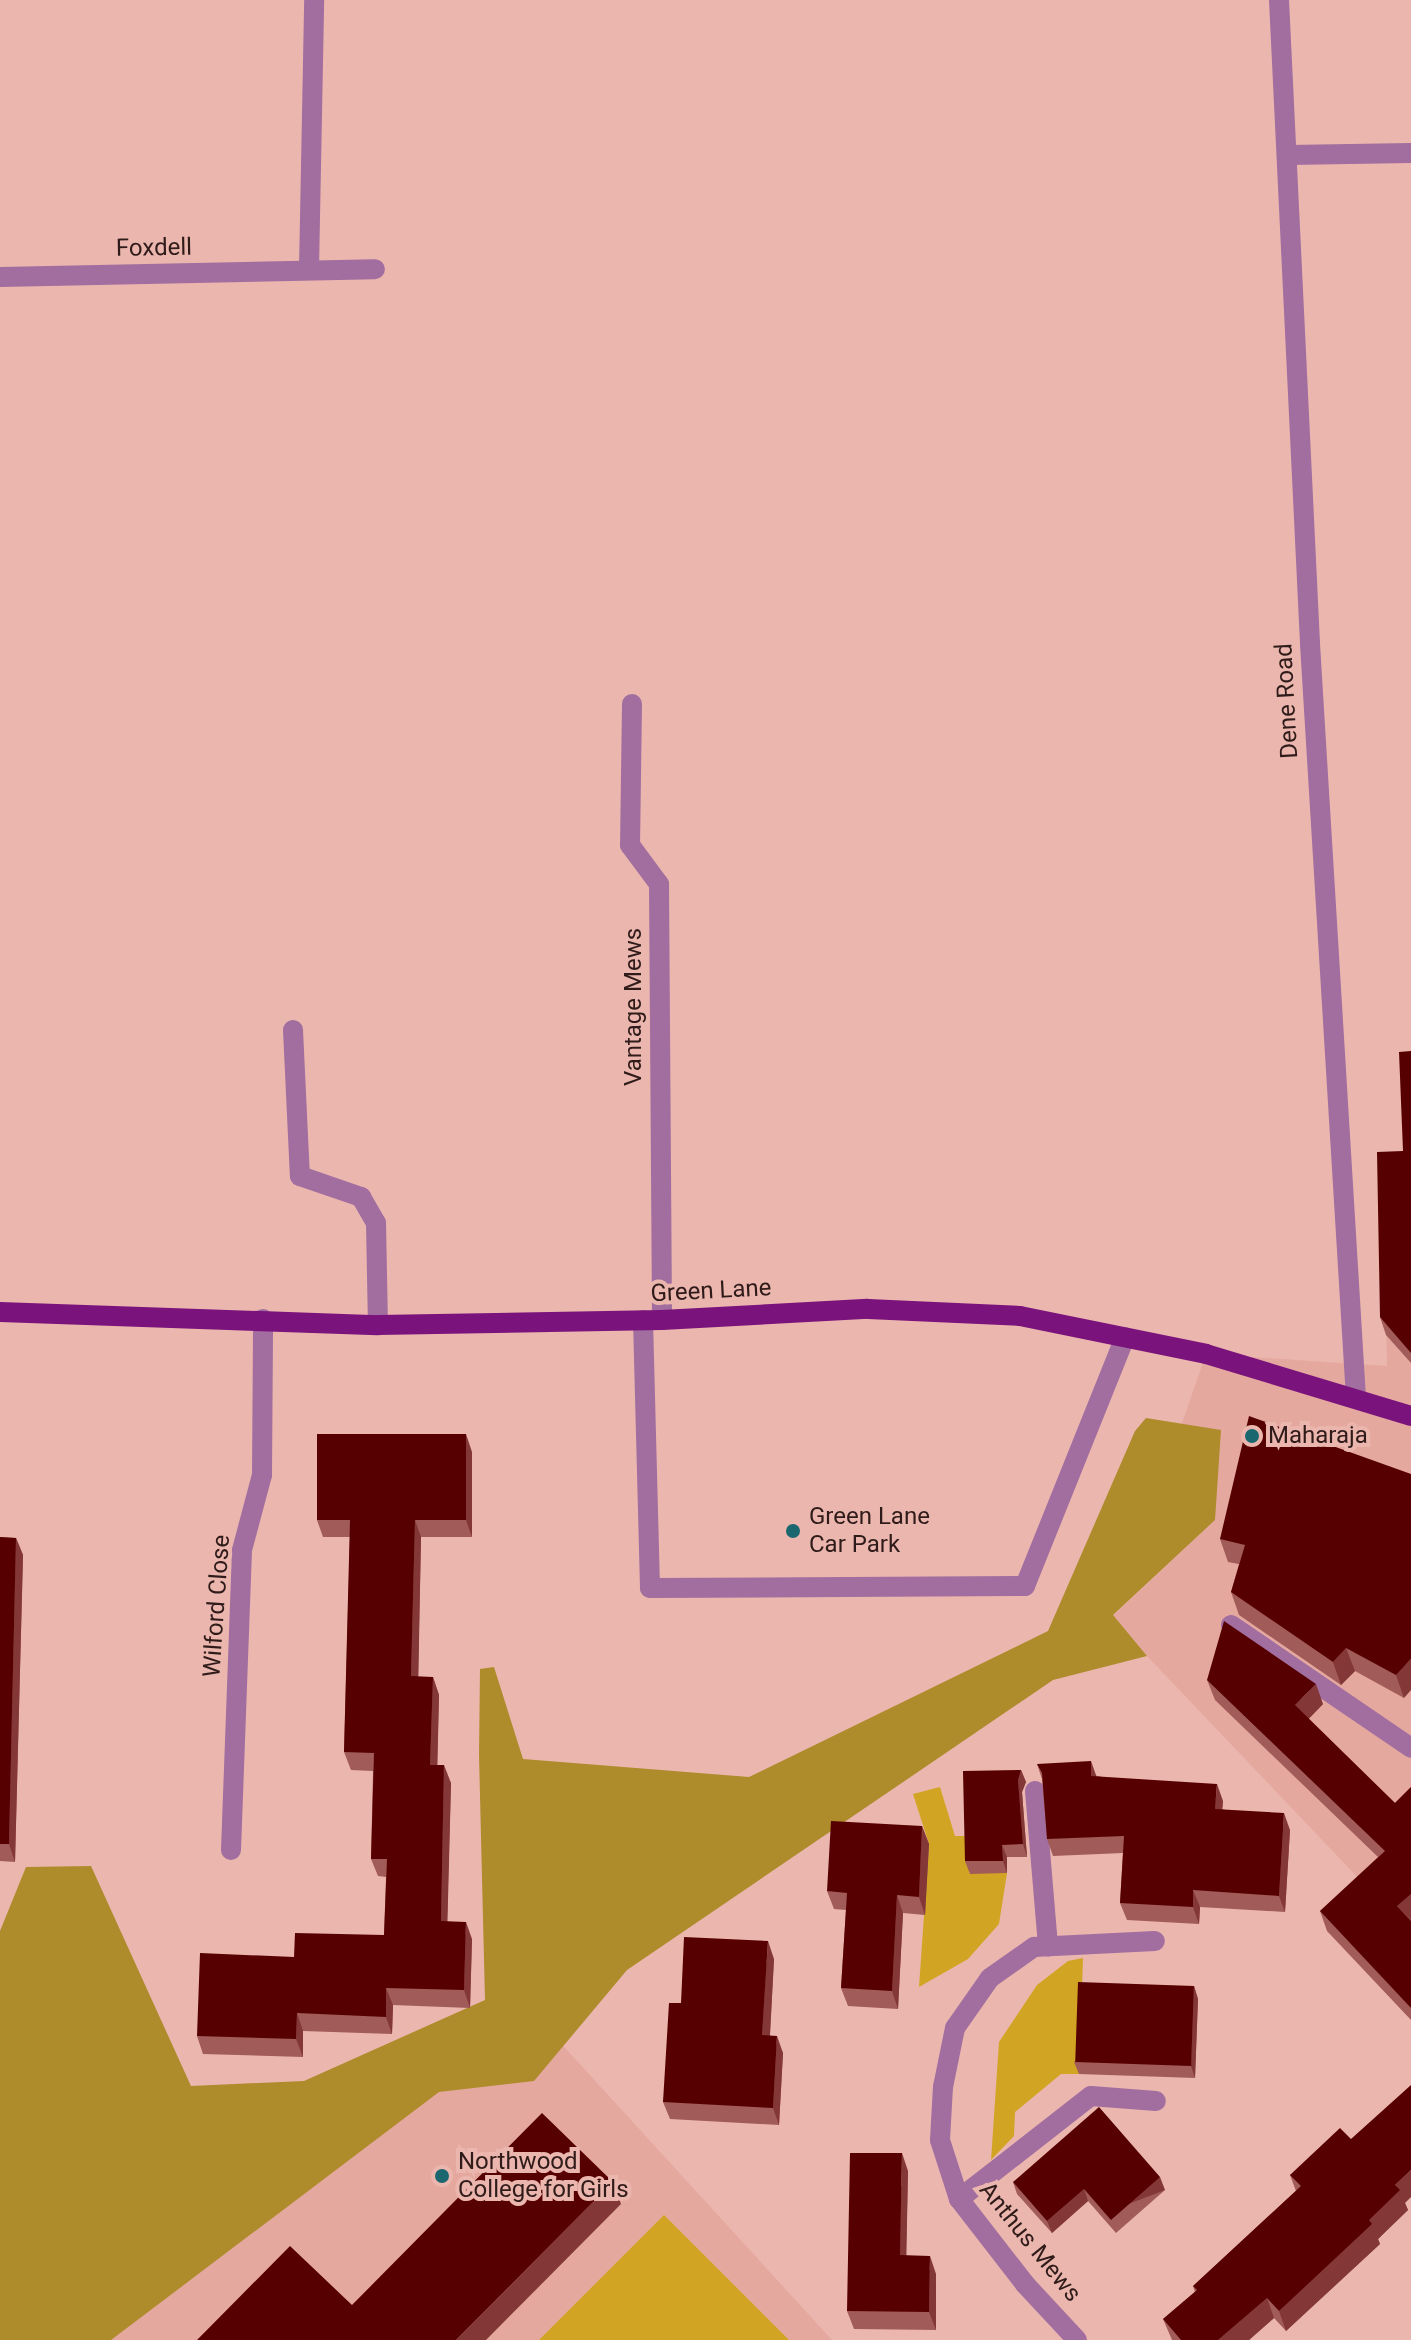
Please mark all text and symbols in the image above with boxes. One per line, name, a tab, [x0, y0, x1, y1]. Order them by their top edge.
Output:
street label: Foxdell	[116, 233, 192, 263]
street label: Dene Road	[1270, 643, 1304, 759]
street label: Vantage Mews	[620, 928, 648, 1086]
street label: Green Lane	[650, 1273, 772, 1309]
place label: Maharaja	[1268, 1422, 1368, 1450]
marker: Maharaja	[1243, 1427, 1261, 1445]
place label: Green Lane Car Park	[809, 1503, 930, 1559]
marker: Green Lane Car Park	[784, 1522, 802, 1540]
street label: Wilford Close	[198, 1534, 236, 1678]
place label: Northwood College for Girls	[458, 2148, 629, 2204]
marker: Northwood College for Girls	[433, 2167, 451, 2185]
street label: Anthus Mews	[973, 2176, 1087, 2308]

